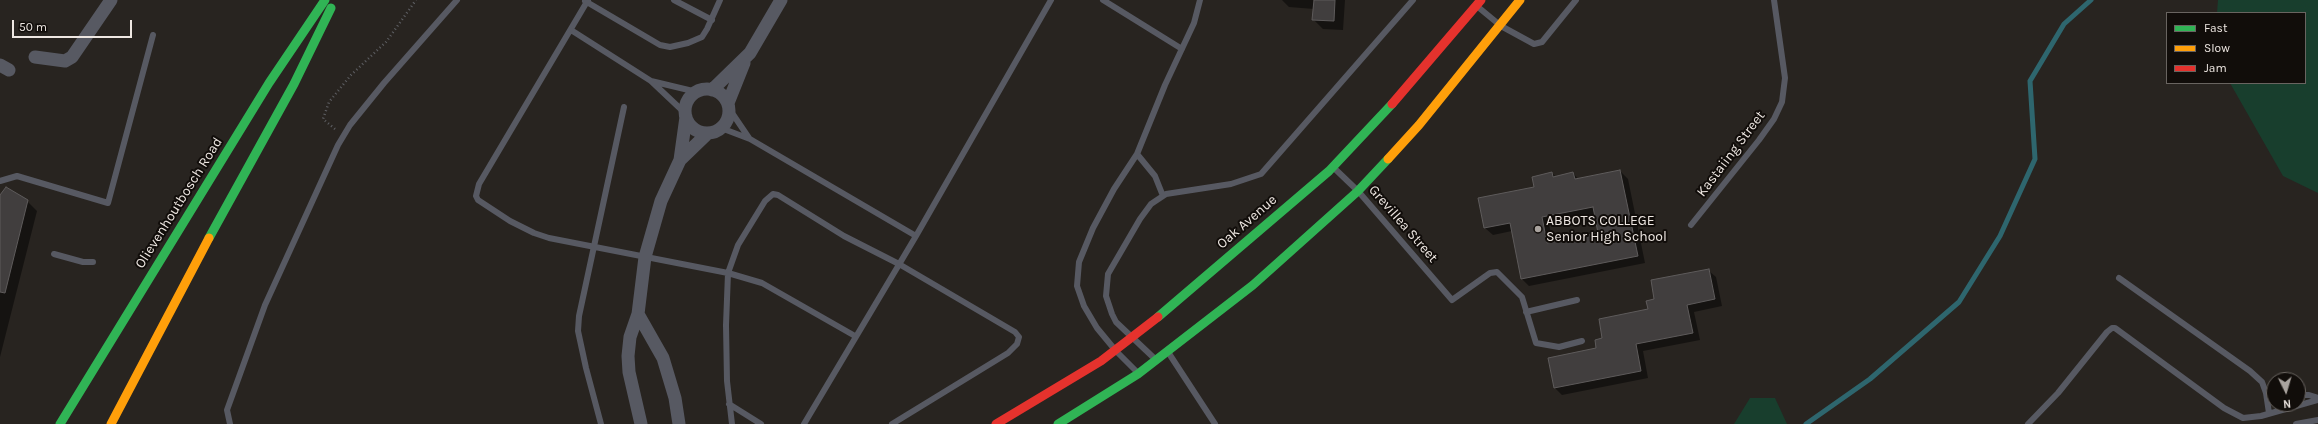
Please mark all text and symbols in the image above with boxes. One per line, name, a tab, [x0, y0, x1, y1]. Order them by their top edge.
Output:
scale bar	[14, 12, 134, 38]
legend	[2166, 12, 2306, 84]
text: 50 m	[19, 20, 47, 34]
text: Fast	[2204, 21, 2227, 35]
text: Slow	[2204, 41, 2230, 55]
text: Jam	[2204, 61, 2227, 75]
street label: Kastaiing Street	[1693, 108, 1769, 200]
street label: Olievenhoutbosch Road	[132, 134, 226, 272]
street label: Grevillea Street	[1365, 182, 1441, 266]
street label: Oak Avenue	[1214, 191, 1280, 253]
place label: ABBOTS COLLEGE Senior High School	[1546, 213, 1667, 246]
marker: ABBOTS COLLEGE Senior High School	[1533, 224, 1543, 234]
north arrow	[2266, 372, 2306, 412]
text: N	[2283, 397, 2292, 410]

